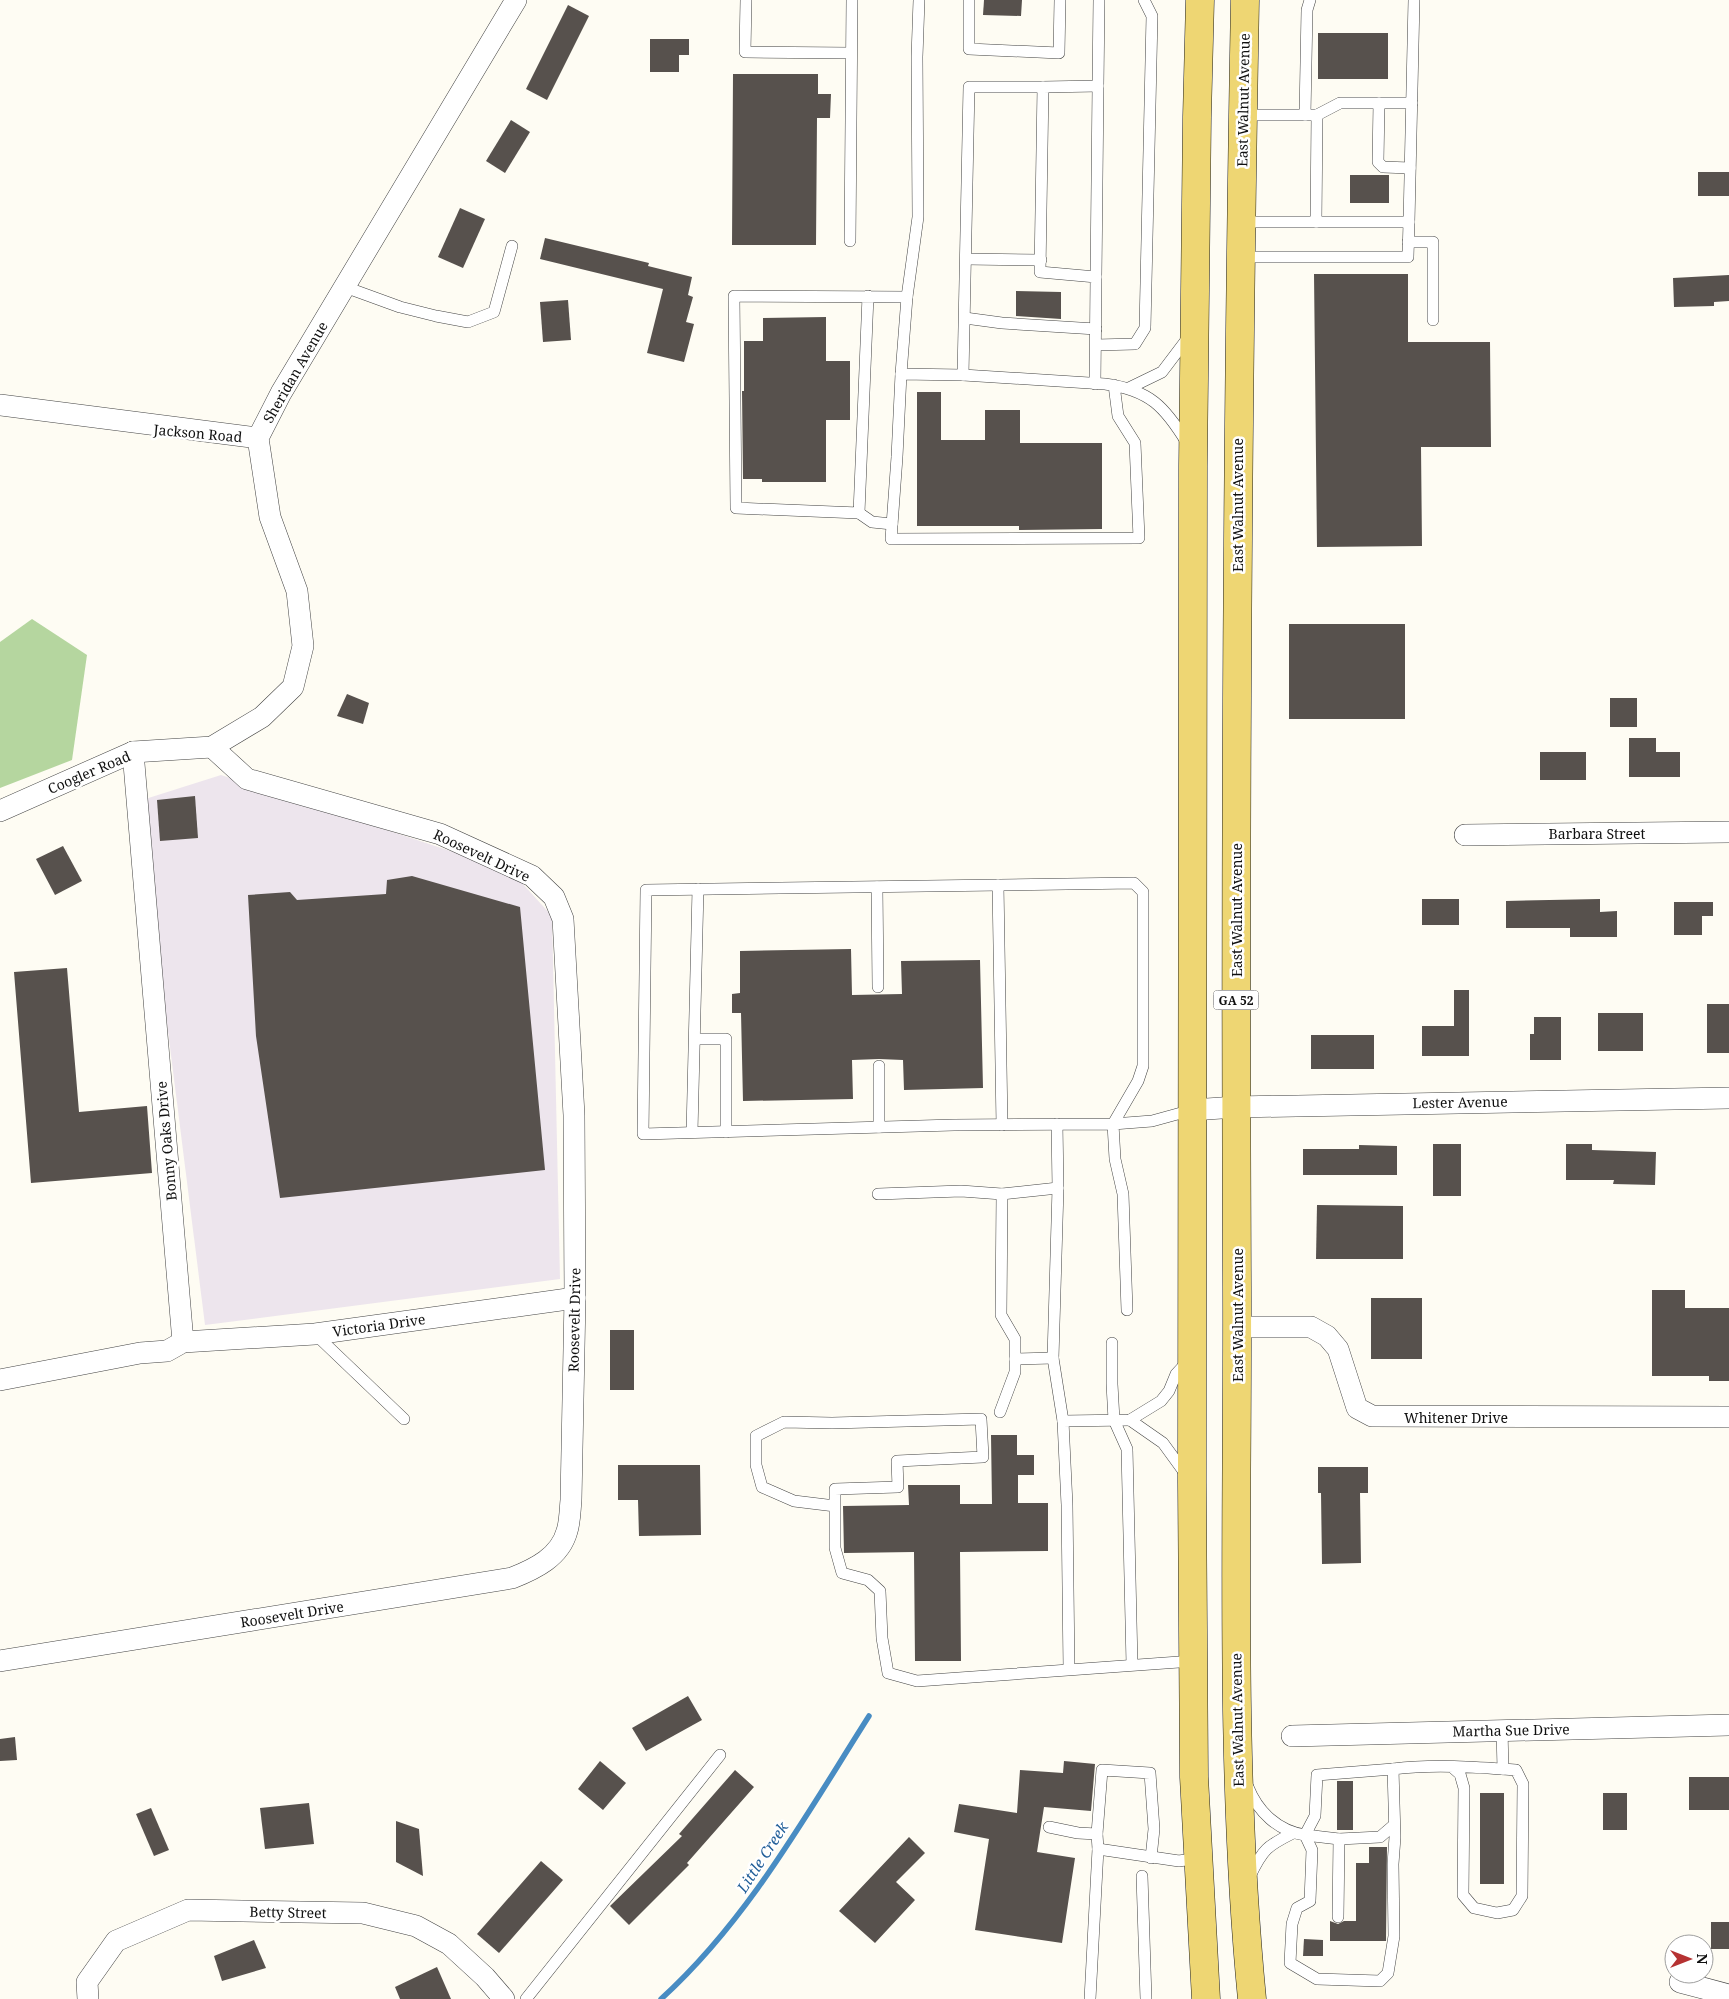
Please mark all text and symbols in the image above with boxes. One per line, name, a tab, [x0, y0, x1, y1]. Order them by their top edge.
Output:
street label: East Walnut Avenue	[1232, 33, 1254, 167]
street label: Sheridan Avenue	[258, 318, 332, 426]
street label: Jackson Road	[152, 420, 243, 446]
street label: East Walnut Avenue	[1228, 438, 1247, 572]
street label: Coogler Road	[45, 746, 134, 798]
street label: Roosevelt Drive	[431, 824, 533, 886]
street label: Barbara Street	[1549, 824, 1646, 843]
street label: East Walnut Avenue	[1227, 843, 1246, 977]
road number: GA 52	[1214, 990, 1258, 1010]
street label: Bonny Oaks Drive	[151, 1080, 181, 1202]
street label: Lester Avenue	[1412, 1092, 1508, 1112]
street label: East Walnut Avenue	[1228, 1248, 1247, 1382]
street label: Roosevelt Drive	[564, 1268, 584, 1372]
street label: Victoria Drive	[331, 1309, 427, 1341]
street label: Whitener Drive	[1404, 1408, 1508, 1427]
street label: Roosevelt Drive	[239, 1596, 345, 1632]
street label: East Walnut Avenue	[1226, 1653, 1248, 1787]
street label: Martha Sue Drive	[1452, 1719, 1570, 1741]
water label: Little Creek	[731, 1818, 792, 1897]
street label: Betty Street	[249, 1902, 327, 1922]
north arrow	[1664, 1934, 1714, 1984]
text: N	[1693, 1953, 1712, 1965]

